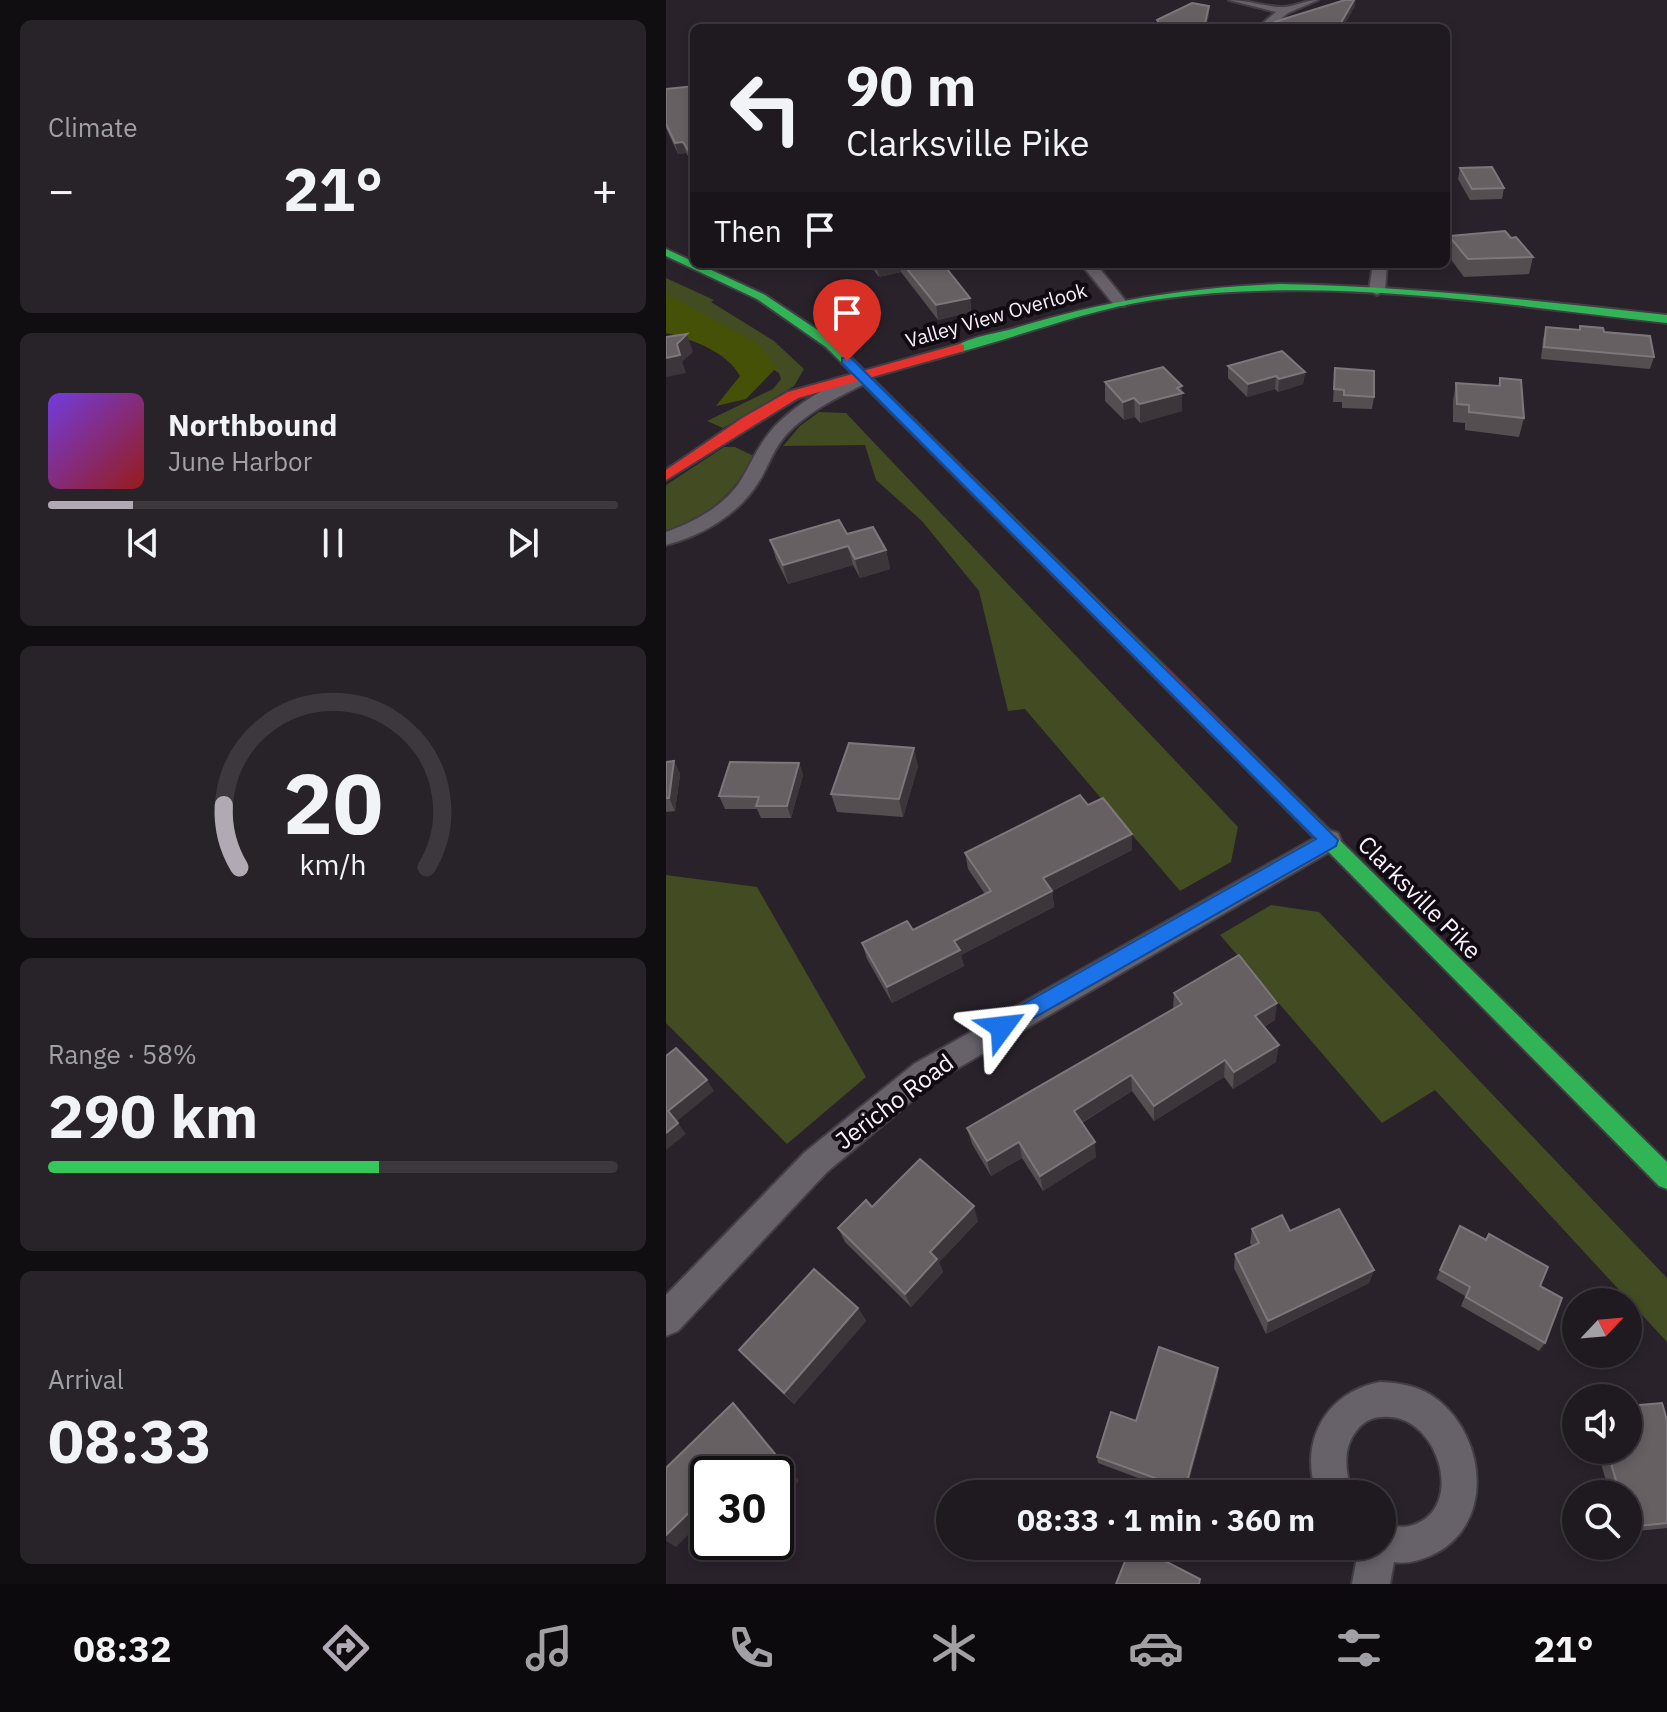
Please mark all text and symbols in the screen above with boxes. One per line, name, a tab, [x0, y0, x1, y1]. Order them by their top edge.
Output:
text: 90 m	[846, 49, 976, 121]
icon: left	[714, 56, 818, 160]
text: Climate	[48, 110, 138, 144]
text: Clarksville Pike	[846, 119, 1090, 166]
text: 21°	[283, 149, 383, 228]
text: −	[48, 161, 74, 218]
text: +	[592, 161, 618, 218]
icon: arrive	[798, 208, 842, 252]
text: Then	[714, 211, 782, 250]
street label: Valley View Overlook	[902, 276, 1090, 354]
pin	[813, 279, 881, 361]
icon: arrive	[825, 291, 869, 335]
text: Northbound	[168, 405, 337, 444]
text: June Harbor	[168, 444, 312, 478]
icon: previous	[121, 521, 165, 565]
icon: pause	[311, 521, 355, 565]
icon: next	[501, 521, 545, 565]
text: 20	[283, 749, 383, 857]
street label: Clarksville Pike	[1351, 828, 1489, 966]
text: km/h	[299, 846, 367, 883]
position arrow	[960, 985, 1044, 1069]
text: Range · 58%	[48, 1037, 197, 1071]
street label: Jericho Road	[828, 1046, 960, 1156]
text: 290 km	[48, 1076, 258, 1155]
north arrow	[1562, 1288, 1642, 1368]
map controls	[1562, 1288, 1642, 1560]
text: Arrival	[48, 1362, 124, 1396]
button: sound	[1562, 1384, 1642, 1464]
text: 08:33	[48, 1401, 212, 1480]
speed limit sign: 30	[690, 1456, 794, 1560]
button: search	[1562, 1480, 1642, 1560]
text: 08:33 · 1 min · 360 m	[1017, 1500, 1315, 1539]
icon: directions	[318, 1620, 374, 1676]
icon: music	[521, 1620, 577, 1676]
icon: phone	[723, 1620, 779, 1676]
icon: climate	[926, 1620, 982, 1676]
icon: car	[1128, 1620, 1184, 1676]
icon: filters	[1331, 1620, 1387, 1676]
text: 08:32	[73, 1625, 172, 1672]
text: 21°	[1534, 1625, 1594, 1672]

